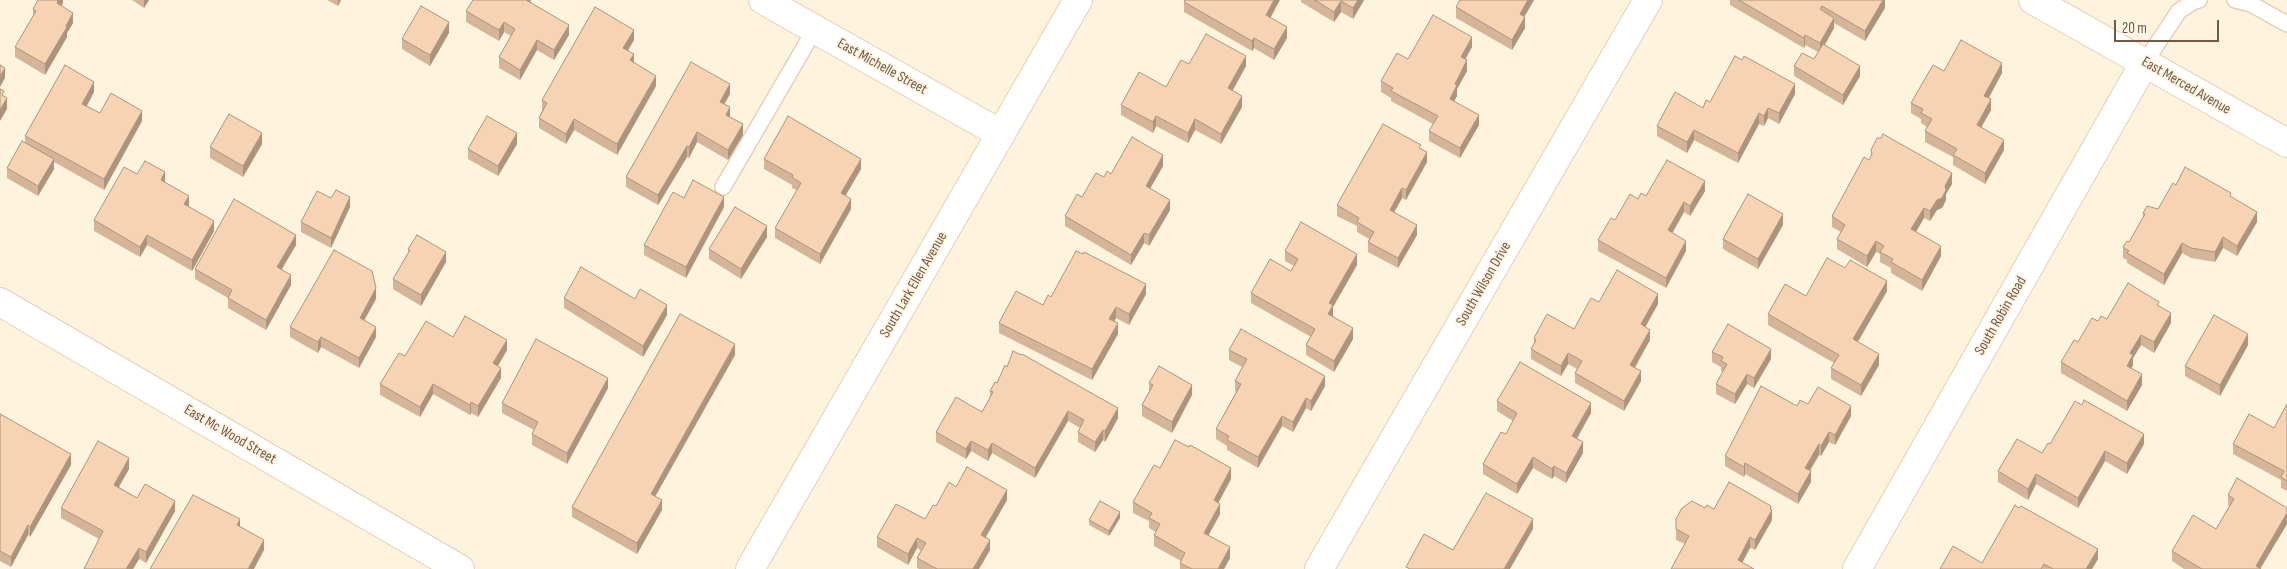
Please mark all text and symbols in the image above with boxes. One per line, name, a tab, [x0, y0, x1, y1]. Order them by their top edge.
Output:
scale bar	[2117, 10, 2222, 42]
text: 20 m	[2122, 19, 2147, 38]
street label: East Michelle Street	[834, 35, 930, 99]
street label: East Merced Avenue	[2138, 53, 2234, 119]
street label: South Lark Ellen Avenue	[876, 229, 952, 341]
street label: South Wilson Drive	[1453, 239, 1515, 329]
street label: South Robin Road	[1971, 273, 2031, 359]
street label: East Mc Wood Street	[181, 401, 279, 469]

